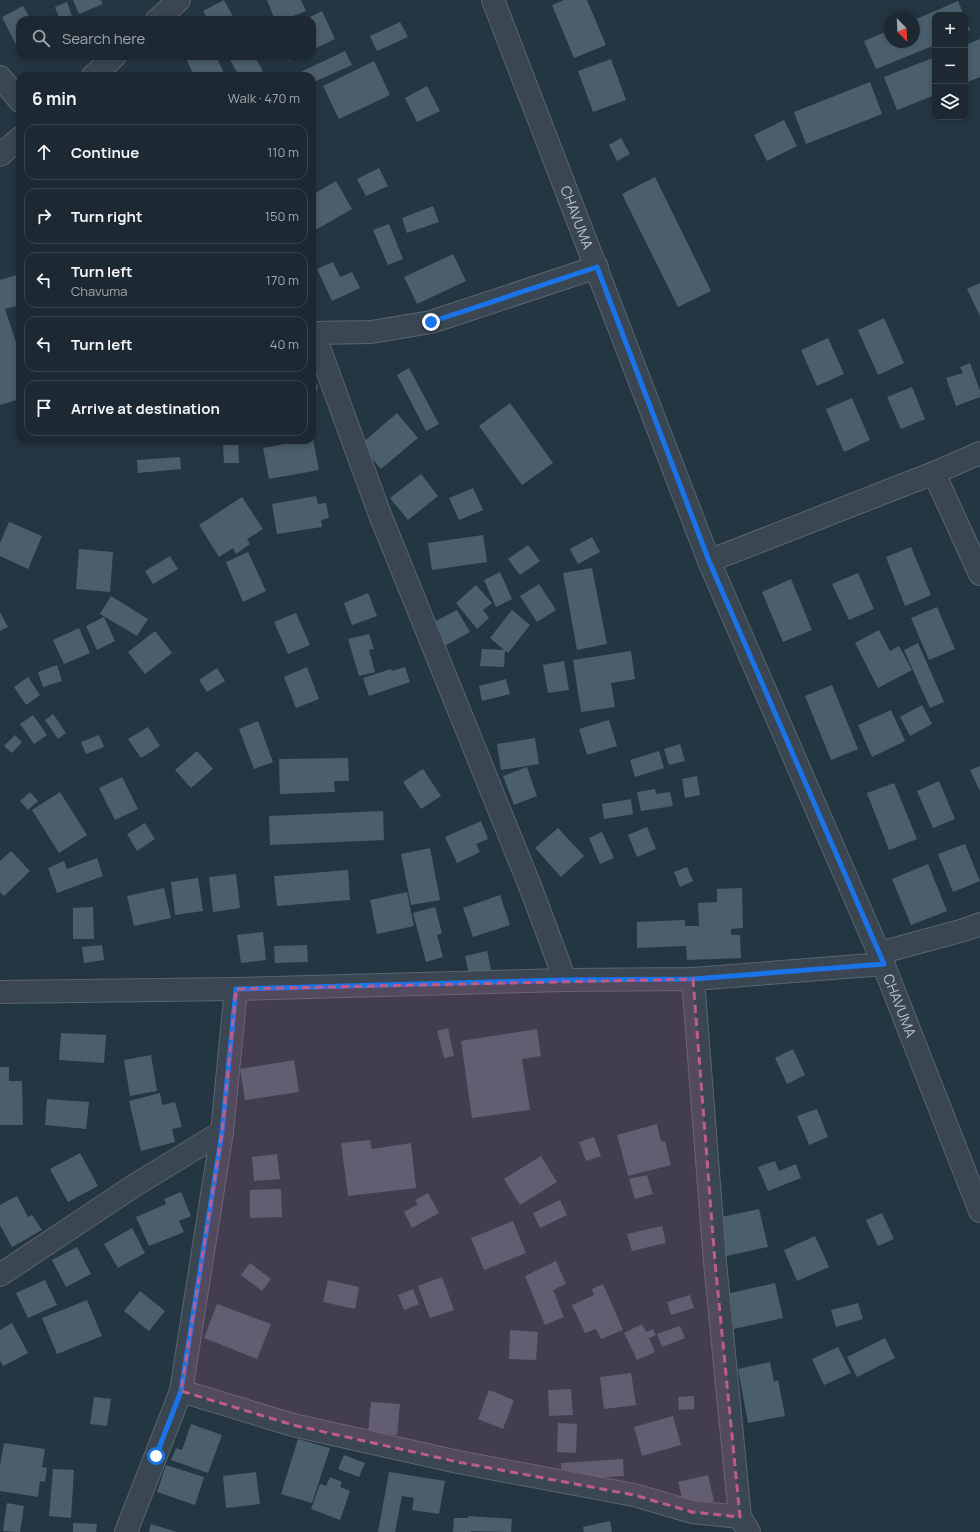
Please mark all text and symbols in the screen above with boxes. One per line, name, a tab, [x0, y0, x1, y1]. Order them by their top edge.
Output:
north arrow	[884, 12, 920, 48]
map controls	[932, 12, 968, 120]
button: +	[932, 12, 968, 48]
search box	[16, 16, 316, 60]
icon: search	[30, 27, 52, 49]
text: Search here	[62, 28, 145, 49]
button: −	[932, 48, 968, 84]
button: layers	[932, 84, 968, 120]
text: 6 min	[32, 87, 77, 110]
text: Walk · 470 m	[228, 89, 300, 107]
icon: ahead	[33, 141, 55, 163]
text: Continue	[71, 142, 139, 163]
text: 110 m	[267, 143, 299, 161]
street label: CHAVUMA	[556, 183, 598, 252]
icon: right	[33, 205, 55, 227]
text: Turn right	[71, 206, 142, 227]
text: 150 m	[265, 207, 299, 225]
text: Turn left	[71, 261, 133, 282]
icon: left	[33, 269, 55, 291]
text: 170 m	[266, 271, 299, 289]
text: Chavuma	[71, 282, 128, 300]
route end	[422, 313, 440, 331]
icon: left	[33, 333, 55, 355]
text: Turn left	[71, 334, 133, 355]
text: 40 m	[270, 335, 299, 353]
icon: arrive	[33, 397, 55, 419]
text: Arrive at destination	[71, 398, 220, 419]
street label: CHAVUMA	[879, 971, 921, 1040]
route start	[147, 1447, 165, 1465]

